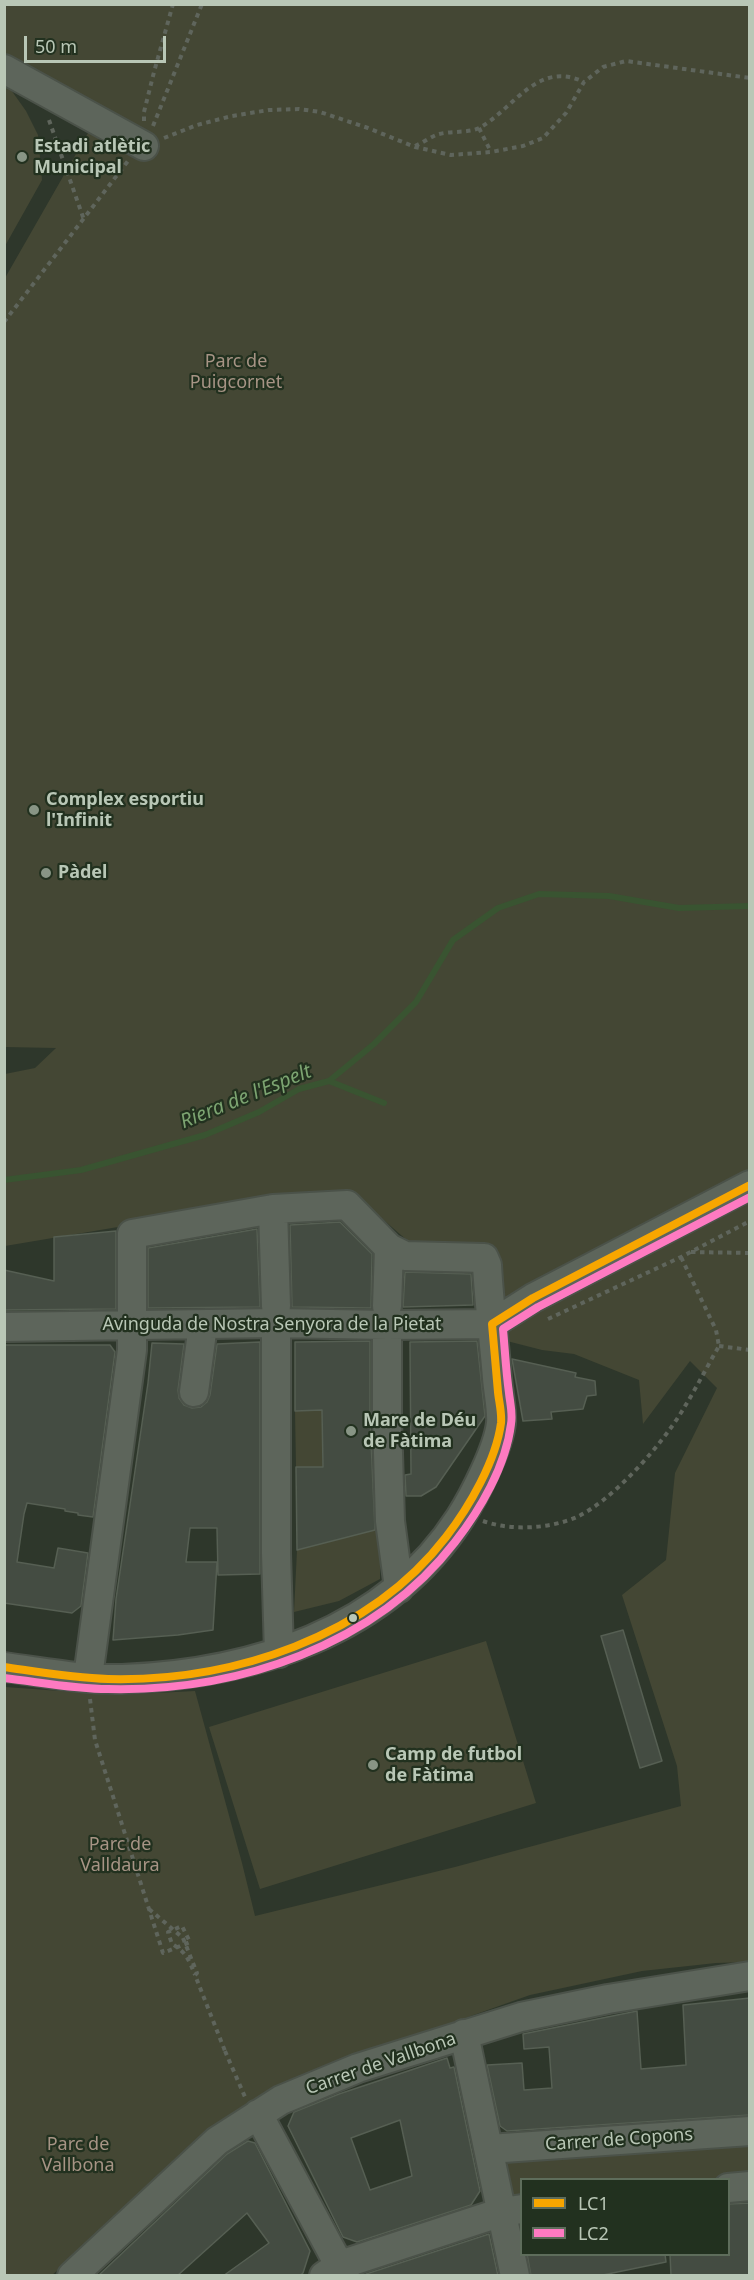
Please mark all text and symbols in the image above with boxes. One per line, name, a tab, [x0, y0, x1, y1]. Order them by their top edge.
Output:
scale bar	[27, 24, 170, 62]
text: 50 m	[35, 34, 77, 58]
place label: Estadi atlètic Municipal	[34, 136, 150, 178]
marker: Estadi atlètic Municipal	[15, 150, 29, 164]
park label: Parc de Puigcornet	[190, 351, 282, 394]
place label: Complex esportiu l'Infinit	[46, 789, 204, 832]
marker: Complex esportiu l'Infinit	[27, 803, 41, 817]
place label: Pàdel	[58, 862, 107, 884]
marker: Pàdel	[39, 866, 53, 880]
water label: Riera de l'Espelt	[177, 1060, 315, 1134]
street label: Avinguda de Nostra Senyora de la Pietat	[102, 1314, 442, 1336]
place label: Mare de Déu de Fàtima	[363, 1410, 476, 1452]
marker: Mare de Déu de Fàtima	[344, 1424, 358, 1438]
unlabelled marker	[347, 1612, 359, 1624]
place label: Camp de futbol de Fàtima	[385, 1744, 522, 1786]
marker: Camp de futbol de Fàtima	[366, 1758, 380, 1772]
park label: Parc de Valldaura	[80, 1834, 160, 1876]
street label: Carrer de Vallbona	[303, 2028, 459, 2100]
street label: Carrer de Copons	[544, 2124, 694, 2156]
park label: Parc de Vallbona	[41, 2134, 115, 2176]
legend	[520, 2178, 730, 2256]
text: LC1	[578, 2191, 609, 2215]
text: LC2	[578, 2221, 609, 2245]

